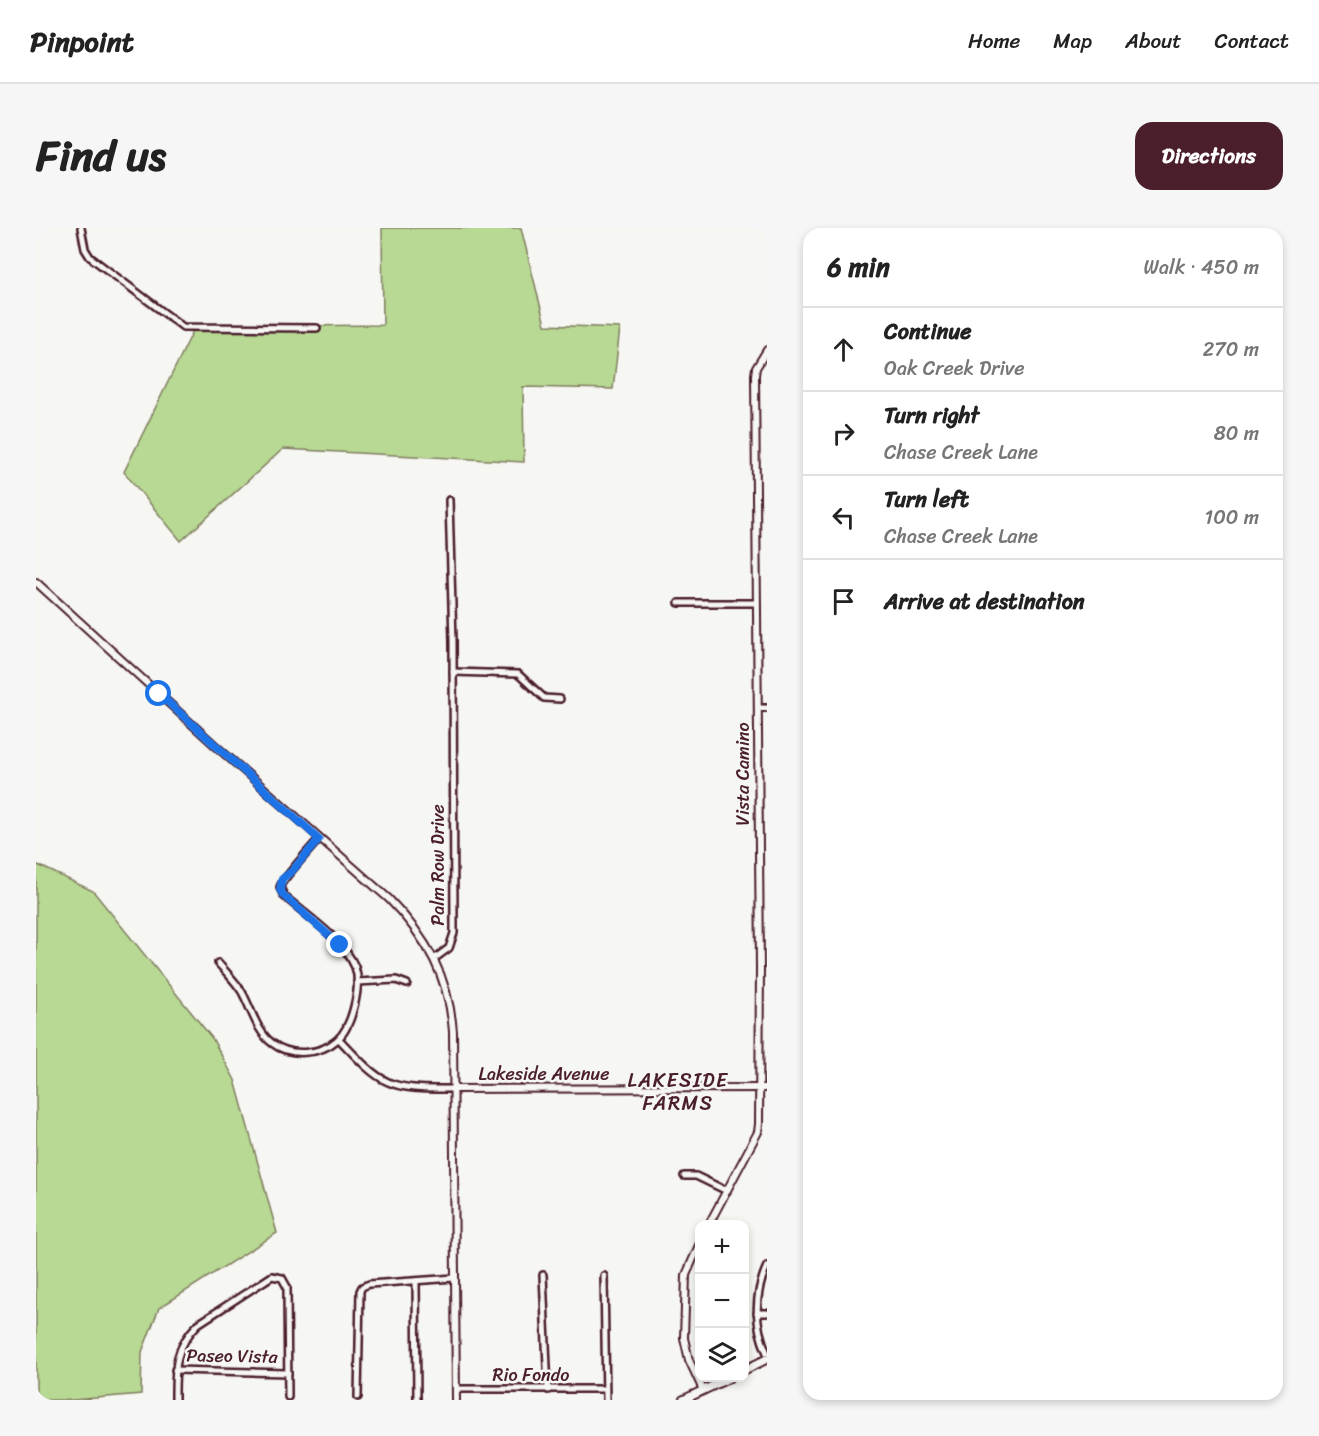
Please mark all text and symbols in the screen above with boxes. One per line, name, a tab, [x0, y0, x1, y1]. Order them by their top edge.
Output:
text: Pinpoint	[30, 17, 134, 66]
text: Home	[968, 22, 1020, 60]
text: Map	[1053, 22, 1092, 60]
text: About	[1125, 22, 1182, 60]
text: Contact	[1215, 22, 1289, 60]
text: Find us	[36, 119, 166, 193]
button: Directions	[1135, 122, 1283, 190]
text: 6 min	[827, 244, 890, 290]
text: Walk · 450 m	[1144, 250, 1259, 285]
text: Continue	[884, 312, 972, 351]
text: 270 m	[1203, 332, 1259, 367]
icon: ahead	[827, 333, 860, 366]
text: Oak Creek Drive	[884, 351, 1025, 386]
text: Turn right	[884, 396, 979, 435]
text: 80 m	[1214, 416, 1259, 451]
icon: right	[827, 417, 860, 450]
text: Chase Creek Lane	[884, 435, 1038, 470]
text: Turn left	[884, 480, 969, 519]
text: 100 m	[1205, 500, 1259, 535]
icon: left	[827, 501, 860, 534]
text: Chase Creek Lane	[884, 519, 1038, 554]
text: Arrive at destination	[884, 582, 1085, 621]
icon: arrive	[827, 585, 860, 618]
route start	[145, 680, 171, 706]
street label: Vista Camino	[727, 722, 759, 826]
street label: Palm Row Drive	[422, 804, 454, 926]
route end	[326, 931, 352, 957]
street label: Lakeside Avenue	[479, 1058, 609, 1090]
district label: LAKESIDE FARMS	[627, 1063, 729, 1121]
map controls	[695, 1220, 749, 1382]
button: +	[695, 1220, 749, 1274]
button: −	[695, 1274, 749, 1328]
button: layers	[695, 1328, 749, 1382]
street label: Paseo Vista	[186, 1339, 279, 1373]
street label: Rio Fondo	[493, 1359, 569, 1391]

